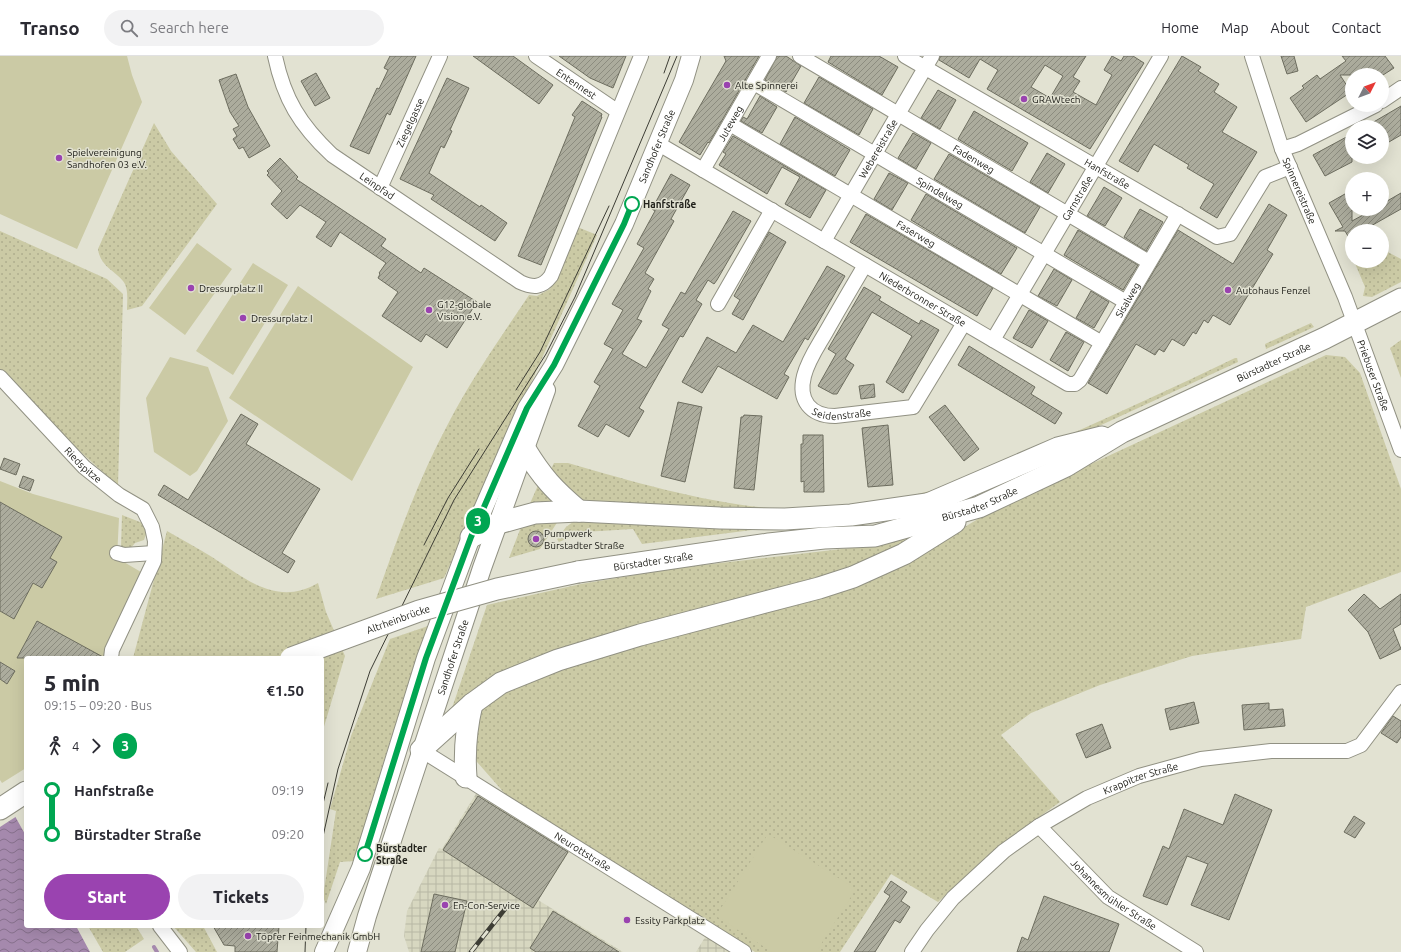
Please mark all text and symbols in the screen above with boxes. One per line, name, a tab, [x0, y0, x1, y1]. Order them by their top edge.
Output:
search box	[104, 10, 384, 46]
text: Transo	[20, 17, 80, 39]
icon: search	[118, 17, 140, 39]
text: Search here	[150, 19, 229, 36]
text: Home	[1161, 20, 1199, 36]
text: Map	[1221, 20, 1249, 36]
text: About	[1271, 20, 1310, 36]
text: Contact	[1332, 20, 1381, 36]
street label: Entennest	[554, 66, 598, 101]
north arrow	[1345, 68, 1389, 112]
map controls	[1345, 68, 1389, 268]
marker: Alte Spinnerei	[722, 80, 732, 90]
place label: Alte Spinnerei	[735, 80, 798, 91]
marker: GRAWtech	[1019, 94, 1029, 104]
place label: GRAWtech	[1032, 94, 1081, 105]
street label: Ziegelgasse	[394, 96, 426, 149]
street label: Juteweg	[716, 104, 745, 143]
street label: Sandhofer Straße	[637, 108, 677, 185]
street label: Webereistraße	[857, 117, 900, 180]
button: layers	[1345, 120, 1389, 164]
street label: Fadenweg	[951, 143, 996, 176]
place label: Spielvereinigung Sandhofen 03 e.V.	[67, 147, 147, 170]
marker: Spielvereinigung Sandhofen 03 e.V.	[54, 153, 64, 163]
street label: Hanfstraße	[1083, 156, 1132, 191]
street label: Spinnereistraße	[1280, 156, 1318, 226]
street label: Leinpfad	[358, 170, 397, 202]
button: +	[1345, 172, 1389, 216]
street label: Garnstraße	[1060, 174, 1095, 223]
street label: Spindelweg	[915, 175, 965, 211]
marker: Hanfstraße	[624, 196, 640, 212]
place label: Hanfstraße	[643, 199, 697, 210]
street label: Faserweg	[895, 218, 937, 250]
button: −	[1345, 224, 1389, 268]
street label: Niederbronner Straße	[877, 270, 968, 329]
street label: Sisalweg	[1113, 281, 1142, 320]
marker: Dressurplatz II	[186, 283, 196, 293]
place label: Dressurplatz II	[199, 283, 263, 294]
marker: Autohaus Fenzel	[1223, 285, 1233, 295]
place label: Autohaus Fenzel	[1236, 285, 1311, 296]
place label: G12-globale Vision e.V.	[437, 299, 491, 322]
marker: G12-globale Vision e.V.	[424, 305, 434, 315]
marker: Dressurplatz I	[238, 313, 248, 323]
place label: Dressurplatz I	[251, 313, 313, 324]
street label: Priebuser Straße	[1355, 338, 1391, 413]
street label: Bürstadter Straße	[1235, 340, 1312, 384]
street label: Seidenstraße	[810, 406, 872, 422]
street label: Riedspitze	[62, 445, 104, 485]
street label: Bürstadter Straße	[941, 485, 1019, 523]
line badge: 3	[465, 508, 491, 534]
text: 3	[474, 513, 482, 529]
place label: Pumpwerk Bürstadter Straße	[544, 528, 624, 551]
marker: Pumpwerk Bürstadter Straße	[531, 534, 541, 544]
street label: Bürstadter Straße	[613, 550, 694, 573]
street label: Altrheinbrücke	[365, 603, 431, 636]
street label: Sandhofer Straße	[435, 618, 471, 696]
text: 5 min	[44, 670, 100, 695]
text: €1.50	[266, 682, 304, 699]
text: 09:15 – 09:20 · Bus	[44, 698, 152, 712]
icon: walk	[44, 735, 66, 757]
icon: forward	[85, 735, 107, 757]
text: 3	[121, 738, 129, 754]
text: 4	[72, 739, 79, 753]
street label: Krappitzer Straße	[1101, 761, 1179, 797]
text: Hanfstraße	[74, 782, 154, 799]
text: 09:19	[271, 783, 304, 797]
text: Bürstadter Straße	[74, 826, 201, 843]
text: 09:20	[271, 827, 304, 841]
street label: Neurottstraße	[552, 830, 613, 874]
place label: Bürstadter Straße	[376, 843, 428, 866]
marker: Bürstadter Straße	[357, 846, 373, 862]
street label: Johannesmühler Straße	[1069, 857, 1159, 932]
button: Start	[44, 874, 170, 920]
button: Tickets	[178, 874, 304, 920]
marker: En-Con-Service	[440, 900, 450, 910]
place label: En-Con-Service	[453, 900, 520, 911]
marker: Essity Parkplatz	[622, 915, 632, 925]
place label: Essity Parkplatz	[635, 915, 705, 926]
marker: Töpfer Feinmechanik GmbH	[243, 931, 253, 941]
place label: Töpfer Feinmechanik GmbH	[256, 931, 380, 942]

